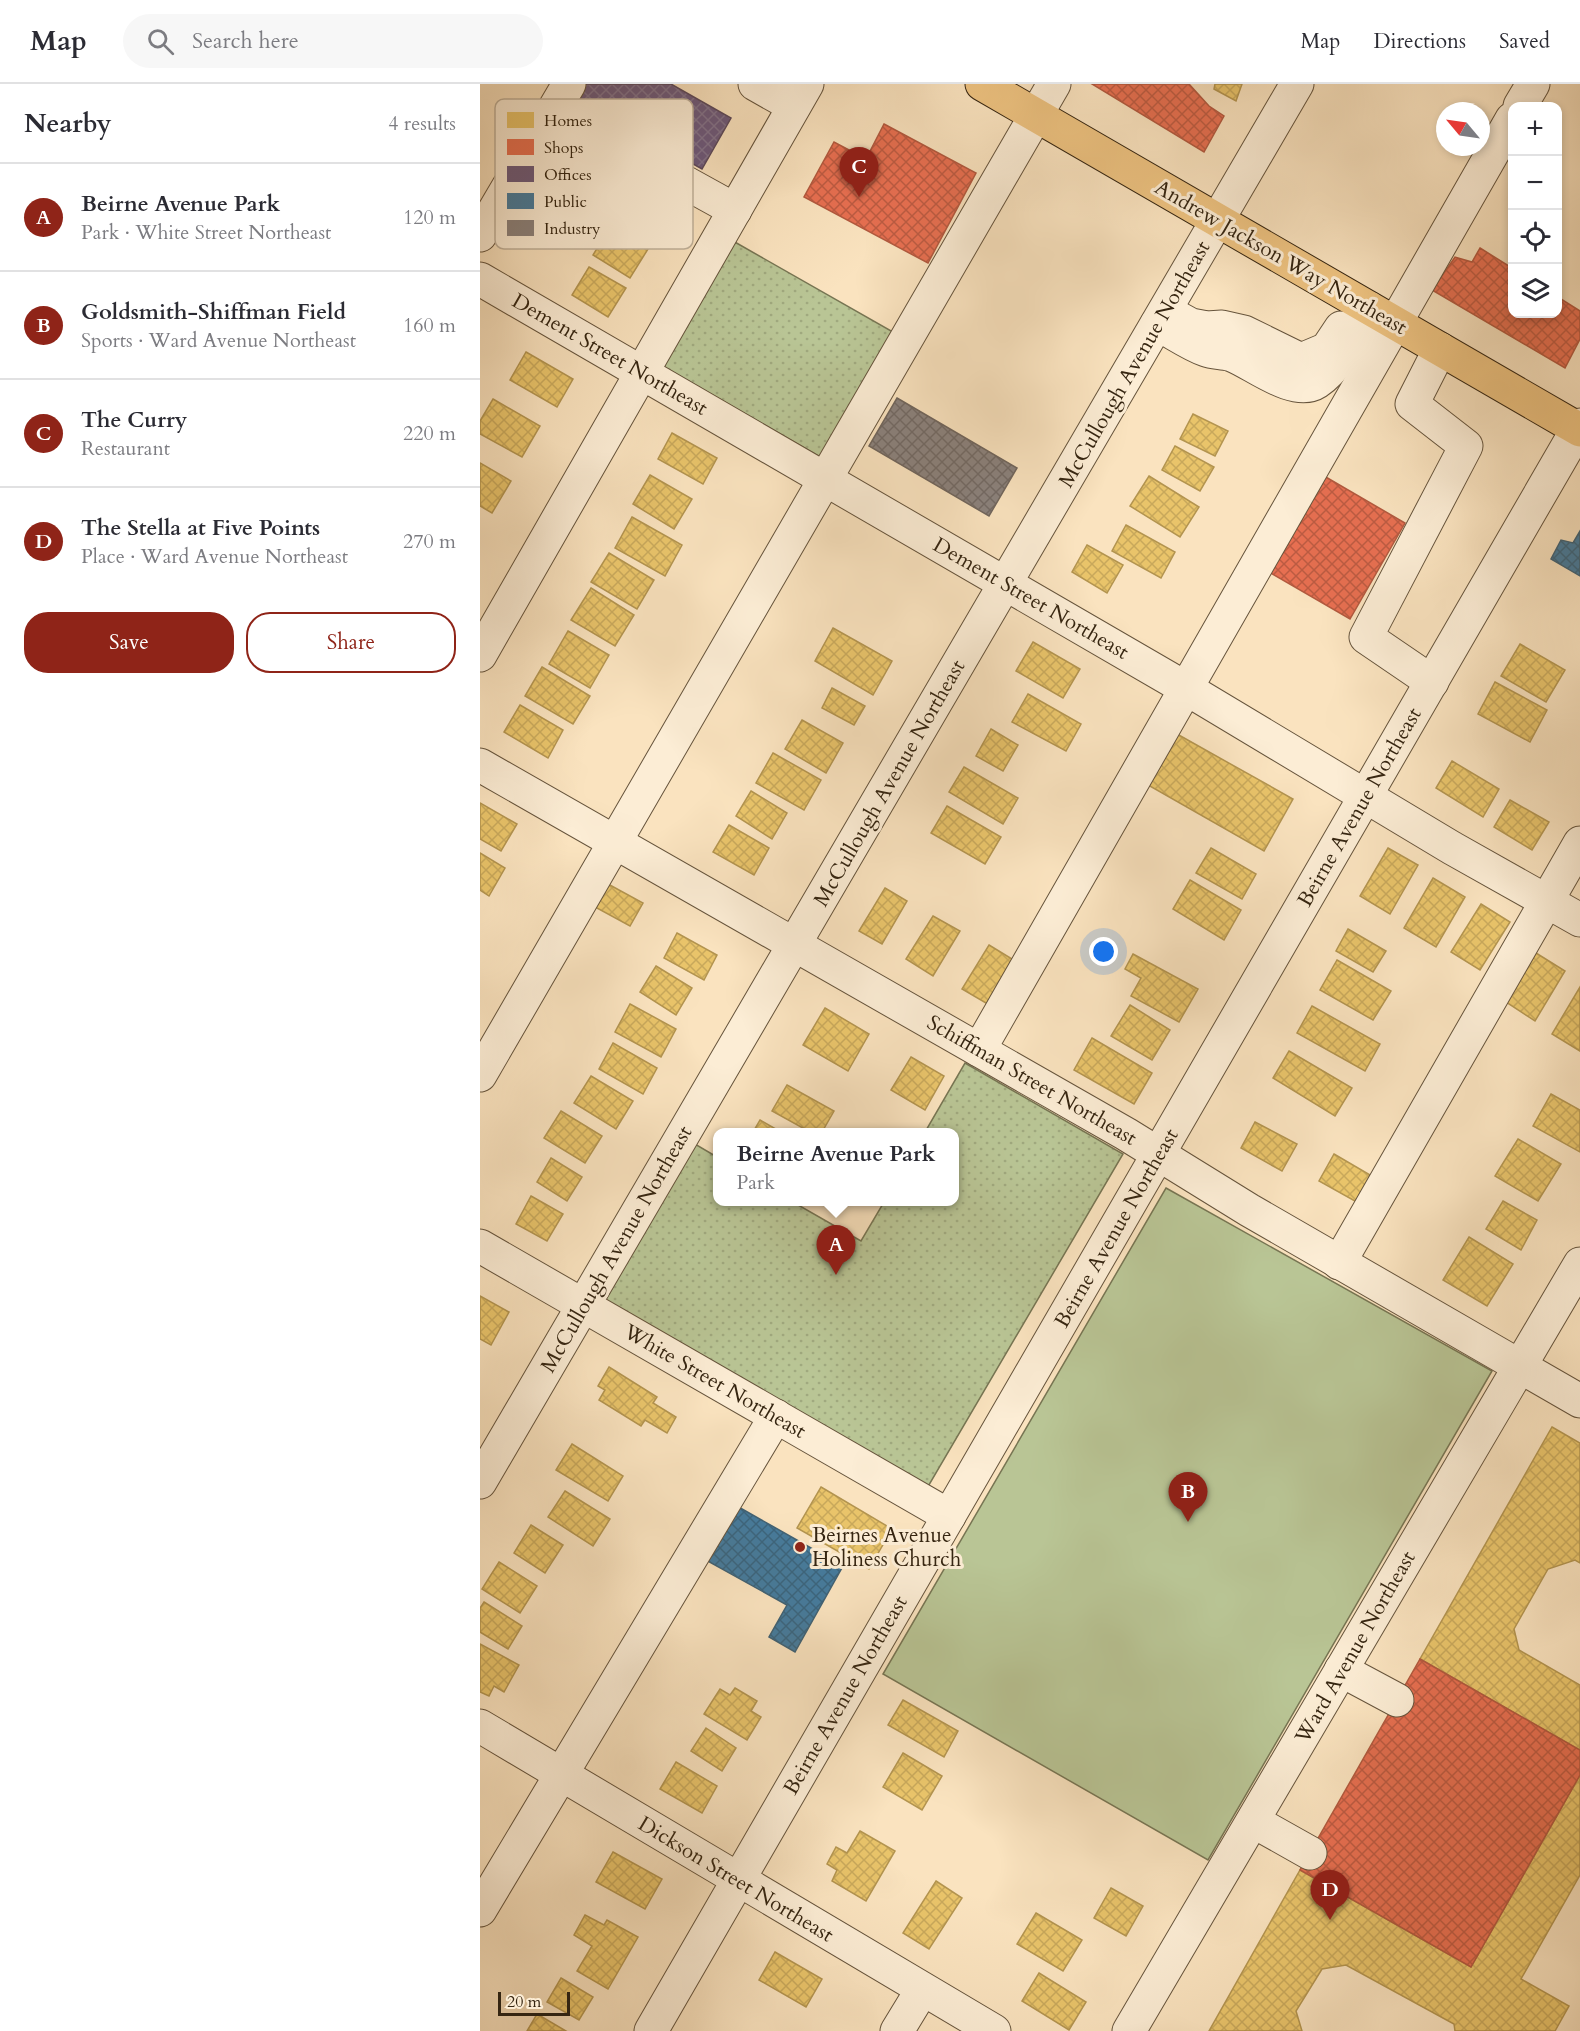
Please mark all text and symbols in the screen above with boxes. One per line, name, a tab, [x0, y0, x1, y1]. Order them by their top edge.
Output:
search box	[123, 14, 543, 68]
text: Map	[30, 22, 87, 60]
icon: search	[144, 25, 177, 58]
text: Search here	[192, 26, 299, 56]
text: Map	[1300, 27, 1340, 56]
text: Directions	[1373, 27, 1466, 56]
text: Saved	[1499, 27, 1550, 56]
legend	[495, 99, 693, 249]
north arrow	[1436, 102, 1490, 156]
map controls	[1508, 102, 1562, 318]
button: +	[1508, 102, 1562, 156]
text: Nearby	[24, 106, 112, 141]
text: 4 results	[388, 110, 456, 137]
text: Homes	[544, 110, 592, 132]
text: Shops	[544, 137, 583, 159]
pin: C	[840, 147, 878, 197]
button: −	[1508, 156, 1562, 210]
text: Offices	[544, 164, 592, 186]
street label: Andrew Jackson Way Northeast	[1149, 173, 1413, 342]
text: Beirne Avenue Park	[81, 189, 280, 219]
text: Public	[544, 191, 587, 213]
text: A	[36, 204, 51, 231]
text: 120 m	[403, 204, 456, 231]
button: locate	[1508, 210, 1562, 264]
text: Industry	[544, 218, 601, 240]
text: Park · White Street Northeast	[81, 219, 331, 246]
street label: McCullough Avenue Northeast	[1052, 235, 1217, 493]
button: layers	[1508, 264, 1562, 318]
street label: Dement Street Northeast	[507, 286, 713, 423]
text: Goldsmith-Shiffman Field	[81, 297, 346, 327]
text: B	[36, 312, 51, 339]
text: 160 m	[403, 312, 456, 339]
text: Sports · Ward Avenue Northeast	[81, 327, 356, 354]
text: The Curry	[81, 405, 187, 435]
text: C	[36, 420, 51, 447]
text: 220 m	[403, 420, 456, 447]
text: Restaurant	[81, 435, 170, 462]
text: The Stella at Five Points	[81, 513, 320, 543]
text: D	[35, 528, 52, 555]
text: 270 m	[403, 528, 456, 555]
street label: Dement Street Northeast	[928, 530, 1134, 667]
text: Place · Ward Avenue Northeast	[81, 543, 348, 570]
button: Save	[24, 612, 234, 673]
button: Share	[246, 612, 456, 673]
street label: McCullough Avenue Northeast	[807, 654, 972, 912]
street label: Beirne Avenue Northeast	[1290, 702, 1429, 912]
your location	[1089, 937, 1118, 966]
street label: Schiffman Street Northeast	[921, 1008, 1142, 1153]
street label: McCullough Avenue Northeast	[534, 1120, 699, 1378]
street label: Beirne Avenue Northeast	[1047, 1123, 1186, 1333]
popup	[713, 1128, 959, 1206]
text: Beirne Avenue Park	[736, 1139, 936, 1169]
text: Park	[736, 1169, 775, 1196]
pin: A	[816, 1226, 856, 1275]
street label: White Street Northeast	[617, 1317, 811, 1446]
pin: B	[1168, 1472, 1208, 1522]
place label: Beirnes Avenue Holiness Church	[812, 1521, 962, 1574]
marker: Beirnes Avenue Holiness Church	[793, 1540, 807, 1554]
street label: Ward Avenue Northeast	[1288, 1545, 1423, 1750]
street label: Beirne Avenue Northeast	[776, 1590, 915, 1800]
street label: Dickson Street Northeast	[633, 1810, 839, 1950]
pin: D	[1310, 1870, 1350, 1920]
scale bar	[498, 1989, 570, 2016]
text: 20 m	[507, 1991, 541, 2013]

